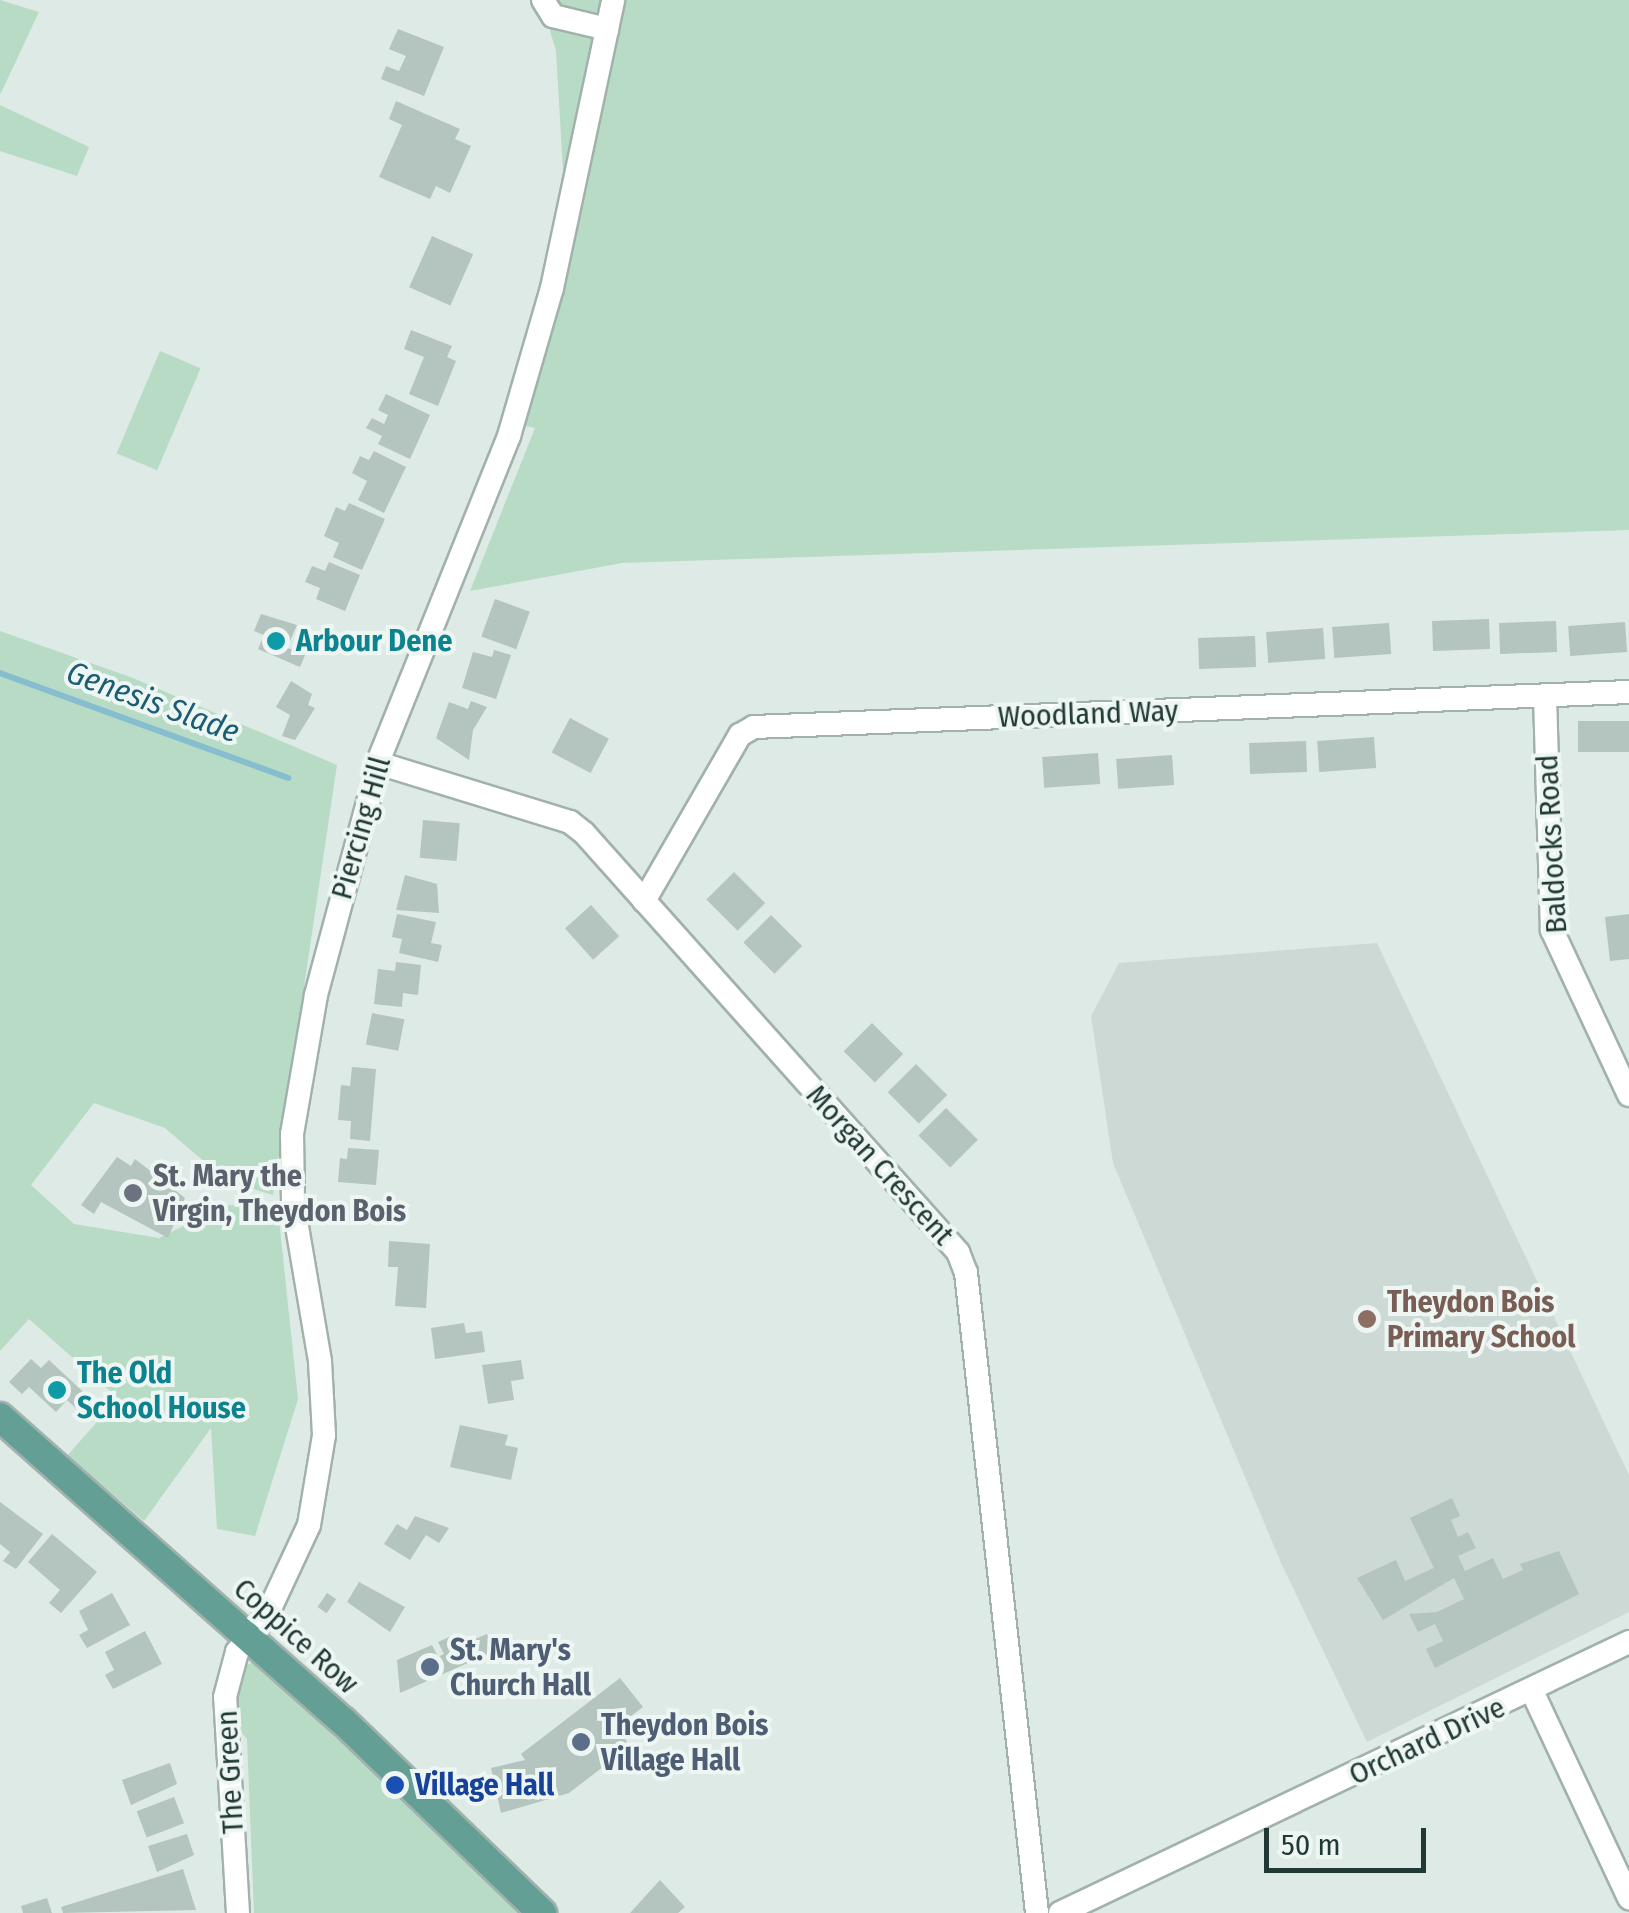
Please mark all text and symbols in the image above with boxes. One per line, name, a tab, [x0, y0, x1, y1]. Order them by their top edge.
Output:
place label: Arbour Dene	[296, 623, 452, 659]
marker: Arbour Dene	[265, 630, 287, 652]
water label: Genesis Slade	[62, 653, 244, 751]
street label: Woodland Way	[997, 693, 1179, 735]
street label: Piercing Hill	[323, 753, 399, 903]
street label: Baldocks Road	[1529, 754, 1575, 934]
street label: Morgan Crescent	[799, 1078, 961, 1252]
place label: St. Mary the Virgin, Theydon Bois	[153, 1158, 406, 1228]
marker: St. Mary the Virgin, Theydon Bois	[122, 1182, 144, 1204]
place label: Theydon Bois Primary School	[1387, 1284, 1575, 1354]
marker: Theydon Bois Primary School	[1356, 1308, 1378, 1330]
place label: The Old School House	[77, 1355, 246, 1426]
marker: The Old School House	[46, 1379, 68, 1401]
street label: Coppice Row	[226, 1571, 366, 1701]
place label: St. Mary's Church Hall	[450, 1632, 591, 1702]
marker: St. Mary's Church Hall	[419, 1656, 441, 1678]
street label: Orchard Drive	[1343, 1689, 1511, 1793]
place label: Theydon Bois Village Hall	[601, 1707, 768, 1778]
street label: The Green	[209, 1709, 251, 1835]
marker: Theydon Bois Village Hall	[570, 1731, 592, 1753]
place label: Village Hall	[415, 1767, 554, 1803]
marker: Village Hall	[384, 1774, 406, 1796]
scale bar	[1269, 1808, 1432, 1870]
text: 50 m	[1281, 1827, 1341, 1863]

